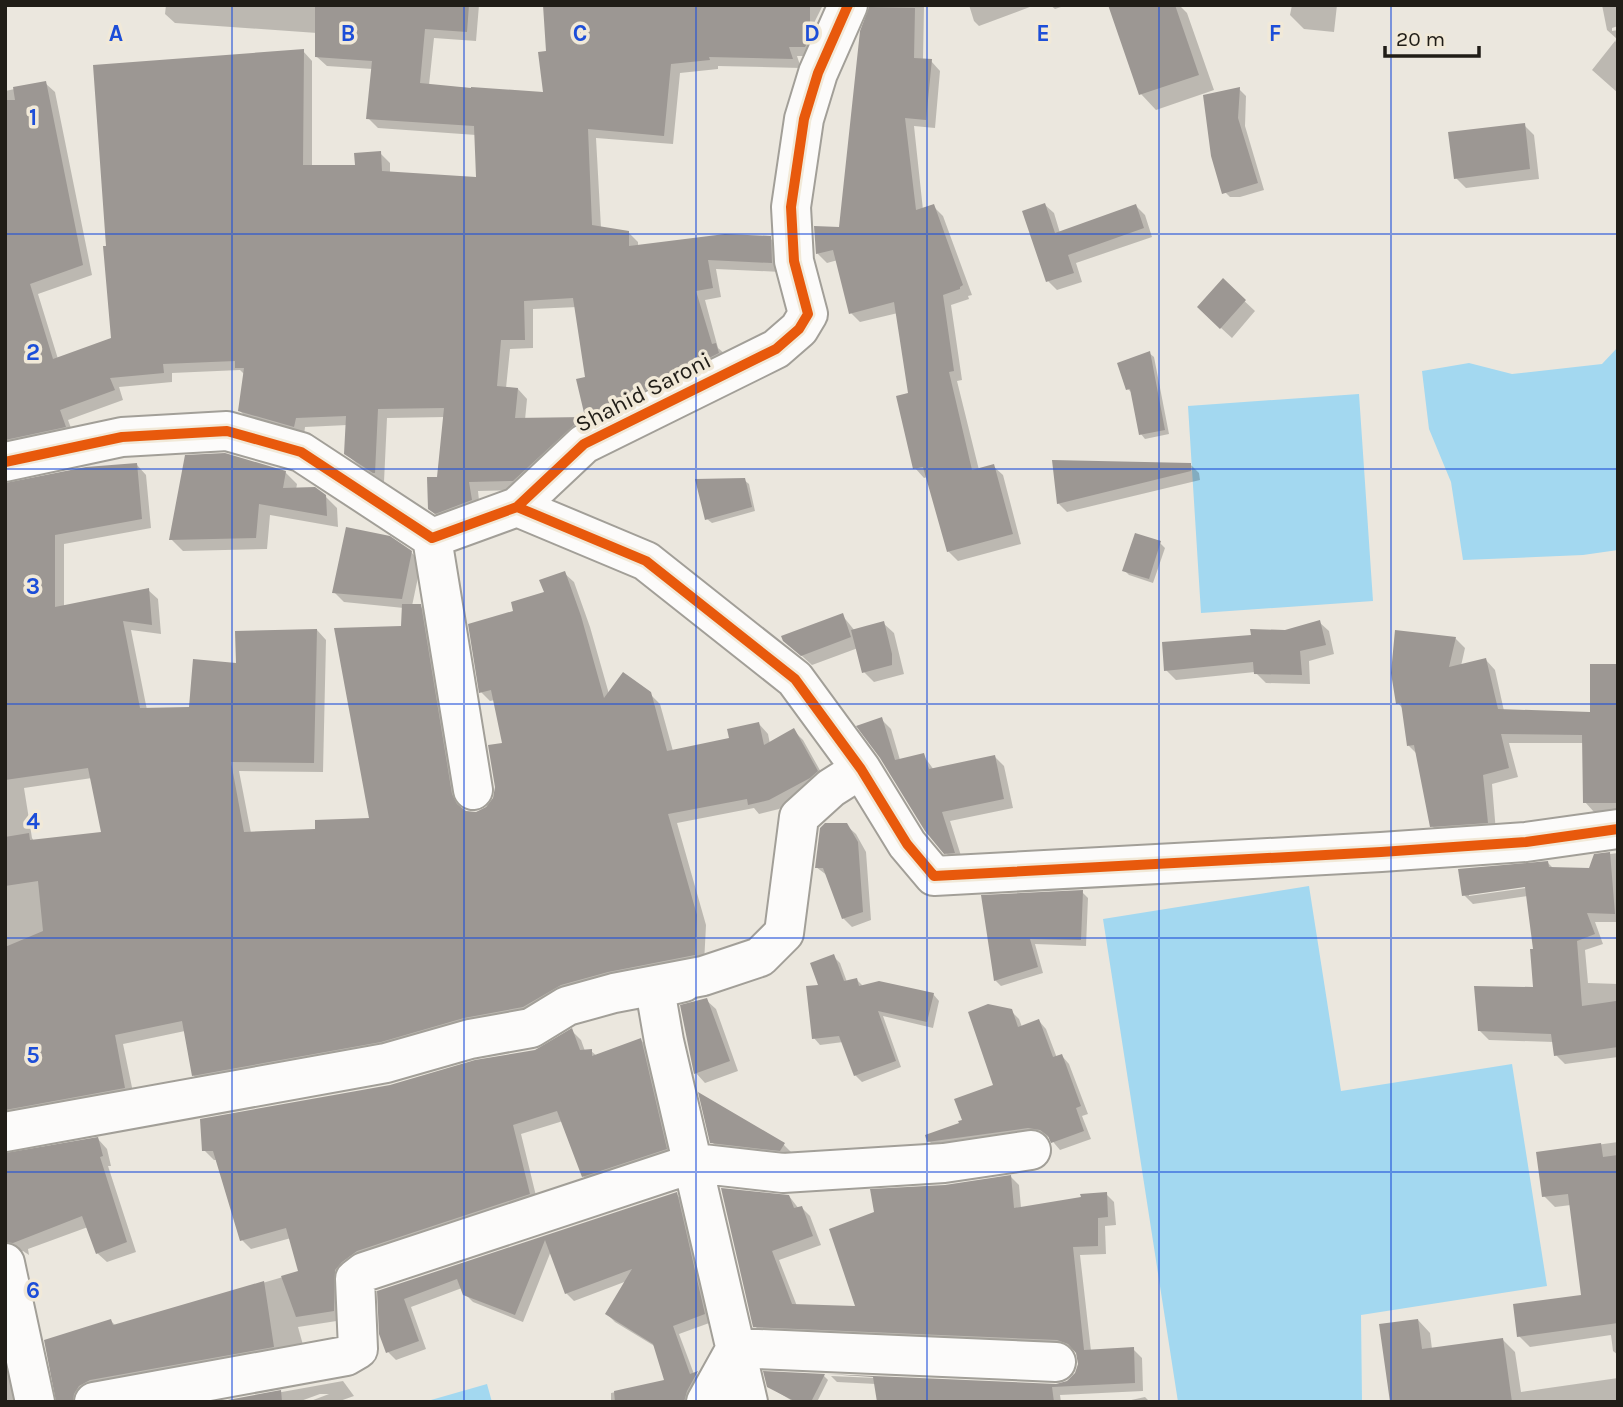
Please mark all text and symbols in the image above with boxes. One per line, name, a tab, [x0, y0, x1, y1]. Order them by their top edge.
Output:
scale bar	[1385, 14, 1480, 58]
text: A	[109, 20, 123, 47]
text: B	[341, 20, 355, 47]
text: C	[573, 20, 587, 47]
text: D	[804, 20, 820, 47]
text: E	[1036, 20, 1050, 47]
text: F	[1269, 20, 1281, 47]
text: 20 m	[1396, 27, 1445, 51]
text: 1	[29, 104, 37, 131]
text: 2	[26, 339, 40, 366]
street label: Shahid Saroni	[571, 347, 715, 438]
text: 3	[26, 573, 40, 600]
text: 4	[26, 808, 40, 835]
text: 5	[26, 1042, 40, 1069]
text: 6	[26, 1277, 40, 1304]

